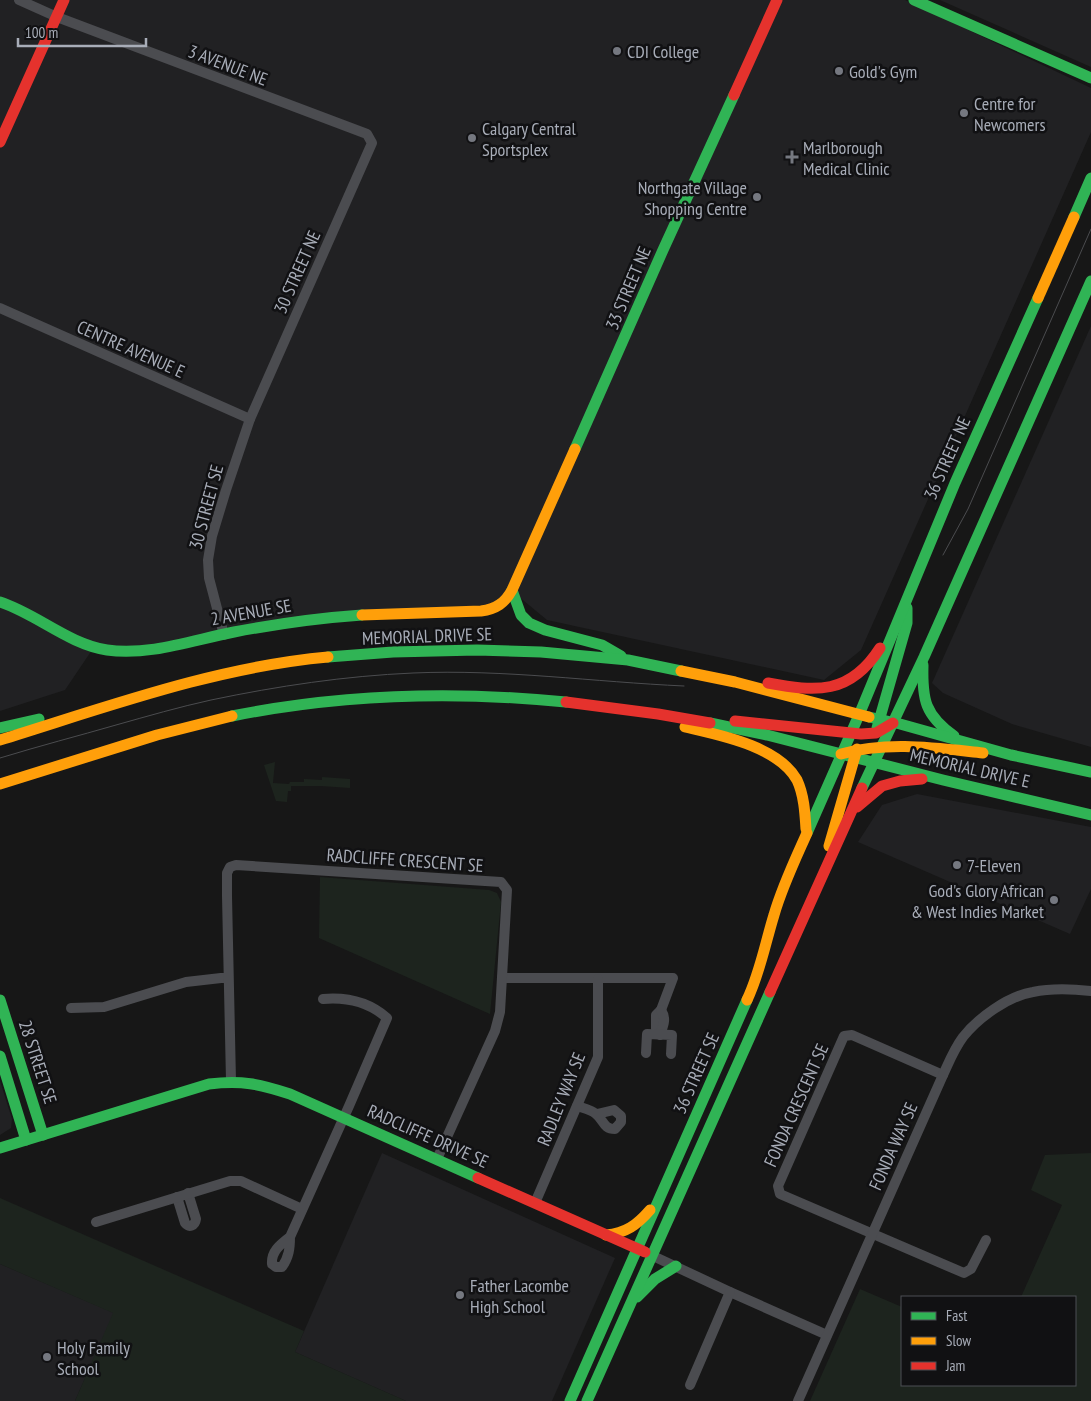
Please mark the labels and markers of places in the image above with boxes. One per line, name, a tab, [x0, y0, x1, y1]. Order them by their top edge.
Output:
place label: CDI College	[627, 40, 699, 63]
marker: CDI College	[611, 45, 623, 57]
place label: Gold's Gym	[849, 60, 917, 83]
marker: Gold's Gym	[833, 65, 845, 77]
place label: Centre for Newcomers	[974, 92, 1045, 136]
marker: Centre for Newcomers	[958, 107, 970, 119]
place label: Calgary Central Sportsplex	[482, 117, 577, 161]
marker: Calgary Central Sportsplex	[466, 132, 478, 144]
place label: Marlborough Medical Clinic	[803, 136, 890, 180]
marker: Marlborough Medical Clinic	[785, 150, 799, 164]
place label: Northgate Village Shopping Centre	[638, 176, 747, 220]
marker: Northgate Village Shopping Centre	[751, 191, 763, 203]
place label: 7-Eleven	[967, 854, 1021, 877]
marker: 7-Eleven	[951, 859, 963, 871]
place label: God's Glory African & West Indies Market	[911, 879, 1044, 923]
marker: God's Glory African & West Indies Market	[1048, 894, 1060, 906]
place label: Father Lacombe High School	[470, 1274, 569, 1318]
marker: Father Lacombe High School	[454, 1289, 466, 1301]
place label: Holy Family School	[57, 1336, 130, 1380]
marker: Holy Family School	[41, 1351, 53, 1363]

